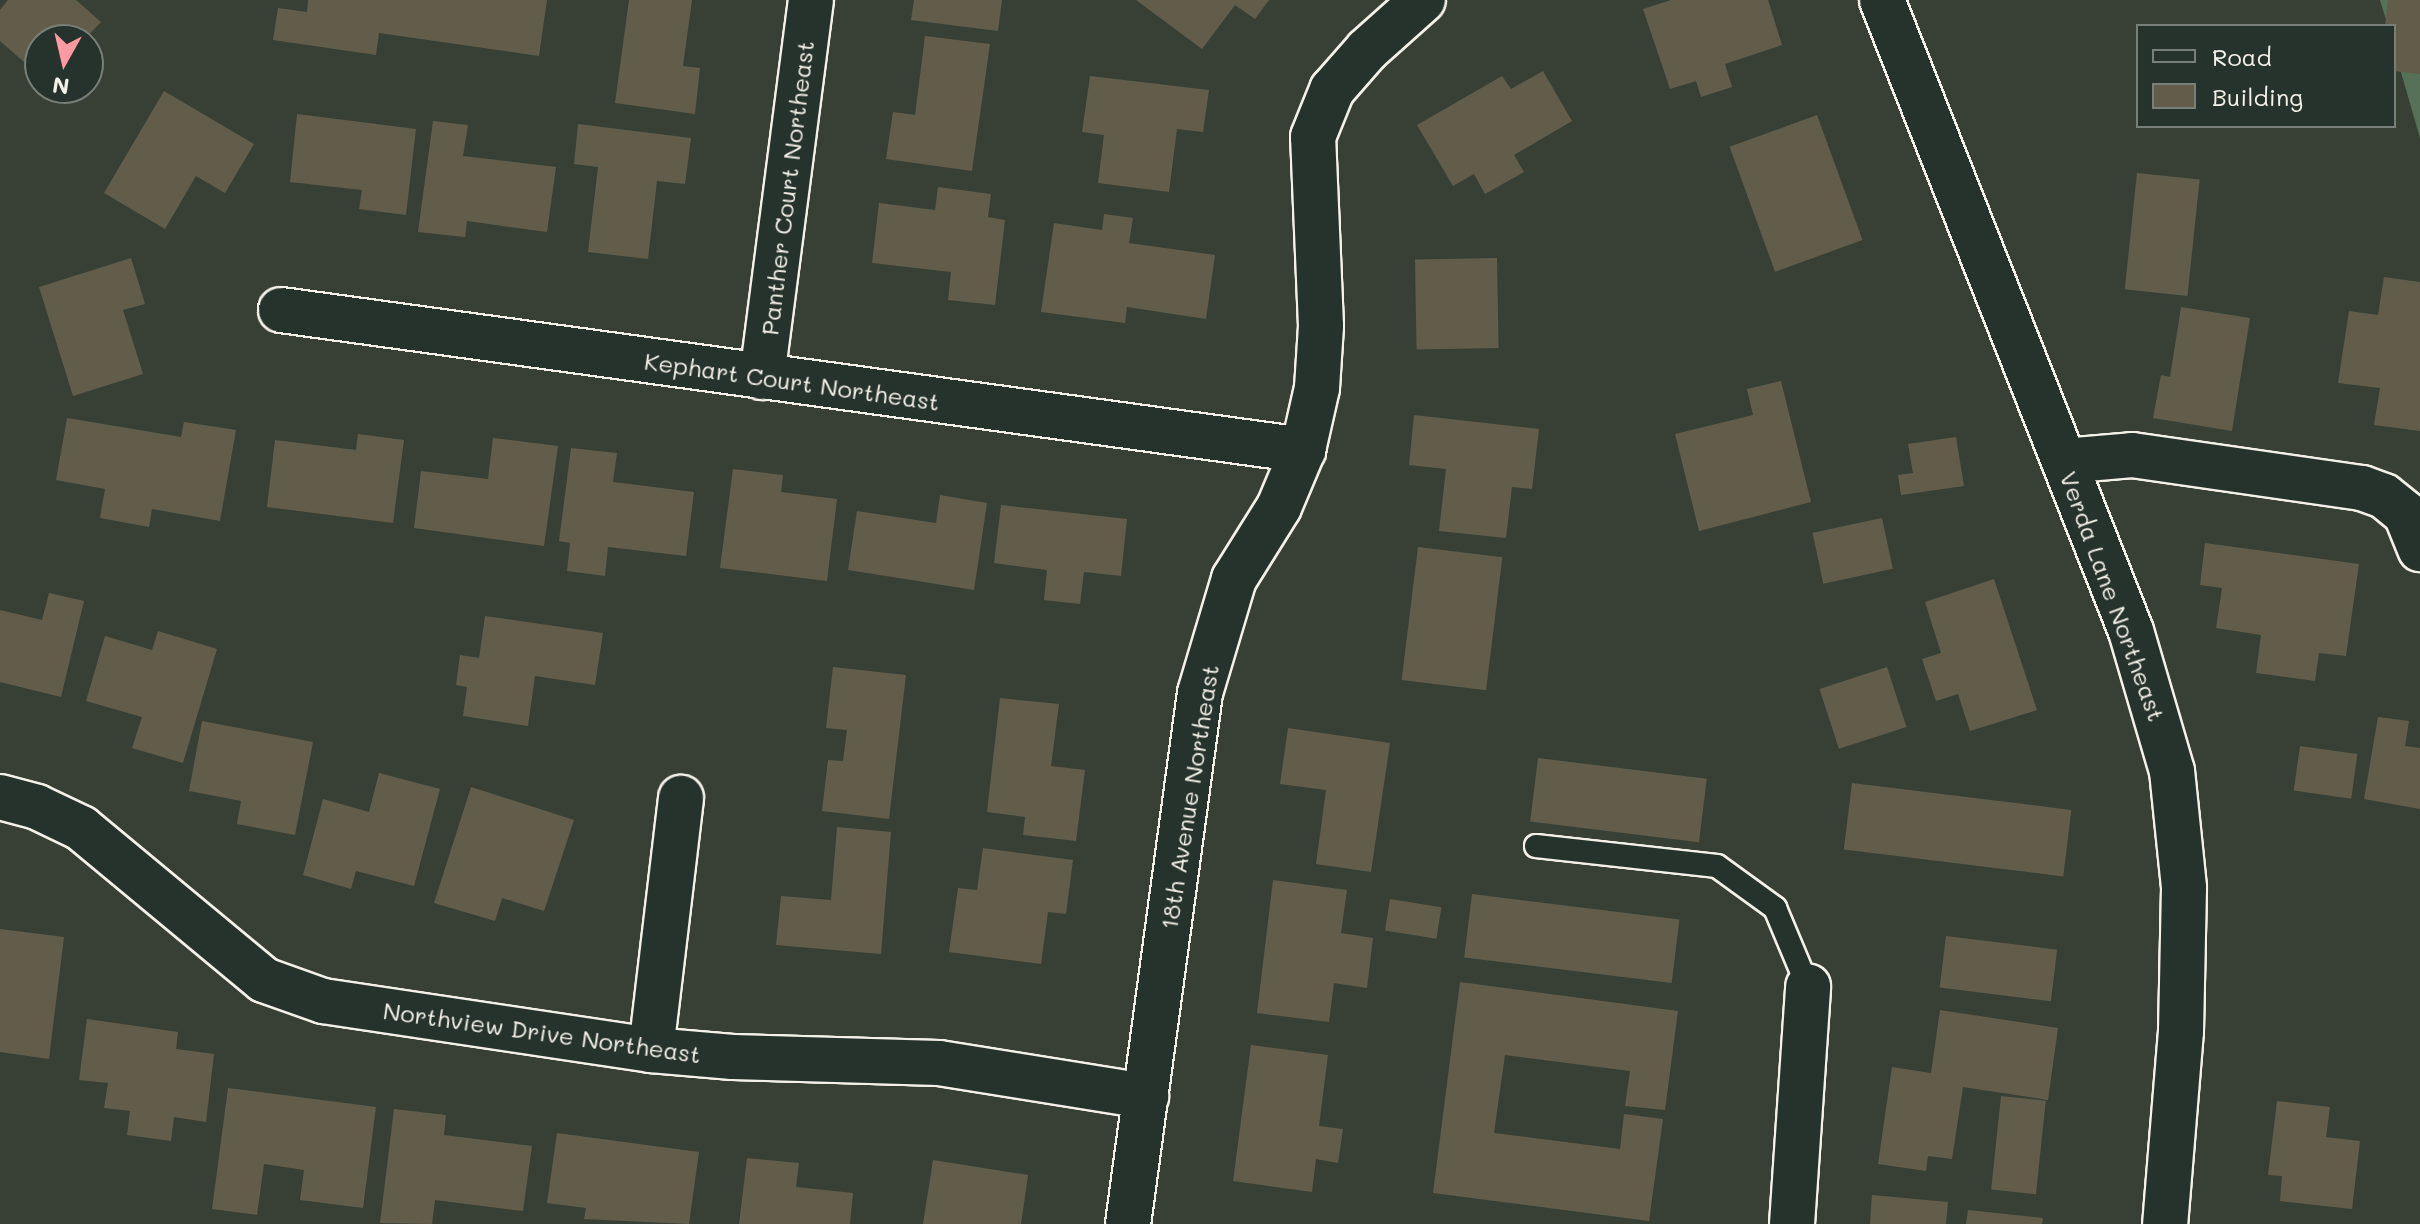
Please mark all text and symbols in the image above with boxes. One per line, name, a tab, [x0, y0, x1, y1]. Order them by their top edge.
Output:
north arrow	[24, 24, 104, 104]
legend	[2136, 24, 2396, 128]
street label: Panther Court Northeast	[755, 39, 819, 337]
text: Road	[2212, 41, 2272, 72]
text: N	[51, 71, 71, 102]
text: Building	[2212, 81, 2303, 112]
street label: Kephart Court Northeast	[642, 346, 942, 416]
street label: Verda Lane Northeast	[2054, 467, 2172, 725]
street label: 18th Avenue Northeast	[1154, 662, 1224, 932]
street label: Northview Drive Northeast	[381, 995, 703, 1069]

